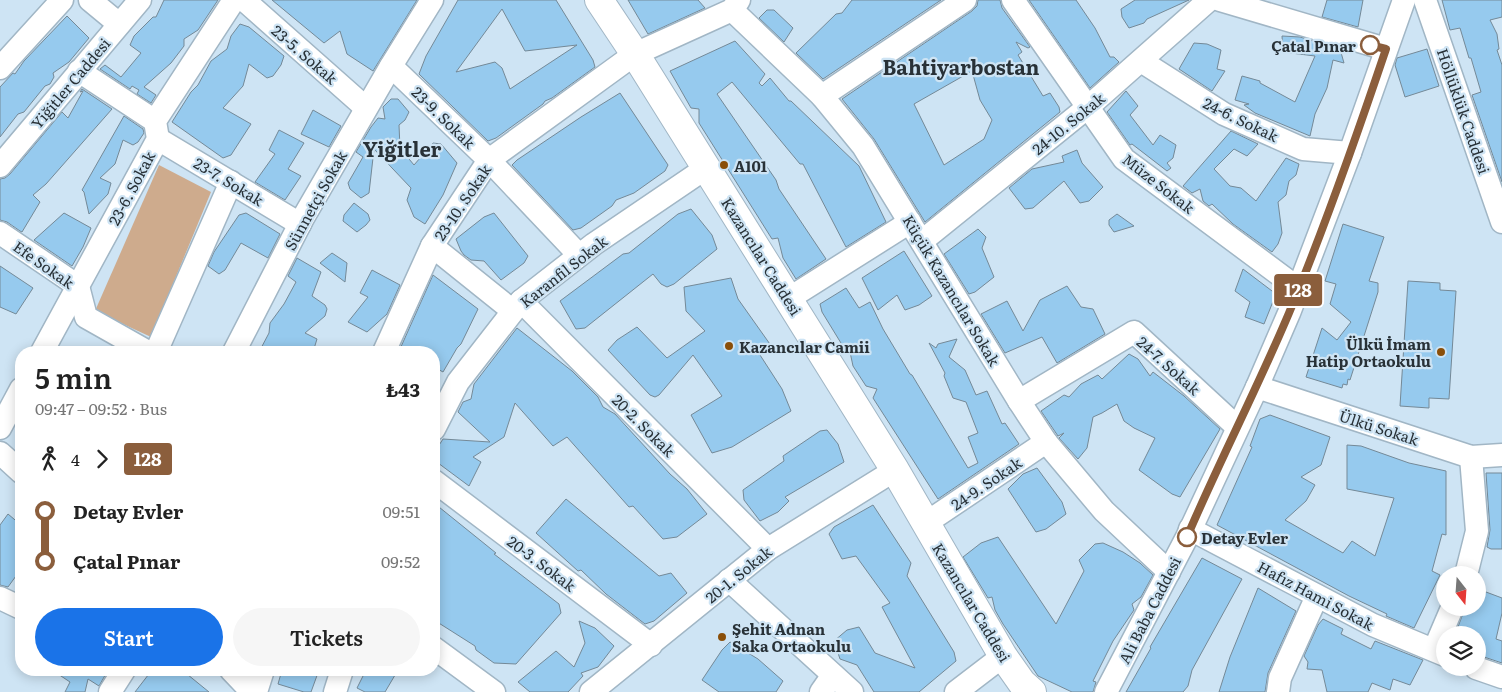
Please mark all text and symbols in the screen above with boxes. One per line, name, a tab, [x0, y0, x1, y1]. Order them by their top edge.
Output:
street label: 23-5. Sokak	[267, 19, 344, 90]
street label: Yiğitler Caddesi	[25, 32, 115, 134]
place label: Çatal Pınar	[1271, 34, 1356, 57]
marker: Çatal Pınar	[1360, 35, 1380, 55]
street label: Höllüklük Caddesi	[1432, 45, 1496, 177]
district label: Bahtiyarbostan	[883, 51, 1040, 81]
street label: 23-9. Sokak	[407, 81, 482, 154]
street label: 24-10. Sokak	[1027, 86, 1110, 160]
street label: 24-6. Sokak	[1200, 91, 1283, 147]
district label: Yiğitler	[363, 133, 442, 163]
street label: Sünnetçi Sokak	[278, 145, 352, 254]
street label: 23-6. Sokak	[102, 146, 161, 229]
street label: Müze Sokak	[1118, 147, 1201, 219]
street label: 23-7. Sokak	[190, 151, 269, 211]
place label: A101	[734, 154, 767, 177]
street label: 23-10. Sokak	[428, 159, 497, 245]
marker: A101	[718, 159, 730, 171]
street label: Kazancılar Caddesi	[716, 192, 808, 320]
street label: Küçük Kazancılar Sokak	[898, 210, 1007, 371]
street label: Karanfil Sokak	[514, 229, 612, 313]
street label: Efe Sokak	[9, 235, 80, 294]
line badge: 128	[1269, 274, 1327, 306]
text: 128	[1284, 276, 1312, 303]
street label: 24-7. Sokak	[1132, 330, 1206, 400]
place label: Ülkü İmam Hatip Ortaokulu	[1306, 332, 1431, 372]
place label: Kazancılar Camii	[739, 335, 870, 358]
marker: Kazancılar Camii	[723, 340, 735, 352]
marker: Ülkü İmam Hatip Ortaokulu	[1435, 346, 1447, 358]
text: 5 min	[35, 356, 112, 398]
text: ₺43	[386, 375, 420, 403]
street label: 20-2. Sokak	[607, 388, 681, 462]
text: 09:47 – 09:52 · Bus	[35, 396, 167, 420]
street label: Ülkü Sokak	[1336, 403, 1423, 451]
icon: walk	[35, 445, 63, 473]
icon: forward	[88, 445, 116, 473]
text: 128	[134, 445, 162, 472]
text: 4	[71, 447, 80, 471]
street label: 24-9. Sokak	[946, 450, 1027, 515]
text: Detay Evler	[73, 497, 183, 525]
text: 09:51	[382, 499, 420, 523]
place label: Detay Evler	[1201, 526, 1288, 549]
marker: Detay Evler	[1177, 527, 1197, 547]
street label: 20-3. Sokak	[503, 530, 582, 597]
street label: Kazancılar Caddesi	[927, 538, 1017, 666]
street label: 20-1. Sokak	[700, 539, 777, 608]
text: Çatal Pınar	[73, 547, 180, 575]
text: 09:52	[381, 549, 420, 573]
street label: Ali Baba Caddesi	[1112, 552, 1186, 668]
street label: Hafız Hami Sokak	[1254, 555, 1379, 636]
north arrow	[1436, 566, 1486, 616]
map controls	[1436, 566, 1486, 676]
button: Start	[35, 608, 223, 666]
button: Tickets	[233, 608, 420, 666]
place label: Şehit Adnan Saka Ortaokulu	[732, 617, 851, 657]
button: layers	[1436, 626, 1486, 676]
marker: Şehit Adnan Saka Ortaokulu	[716, 631, 728, 643]

